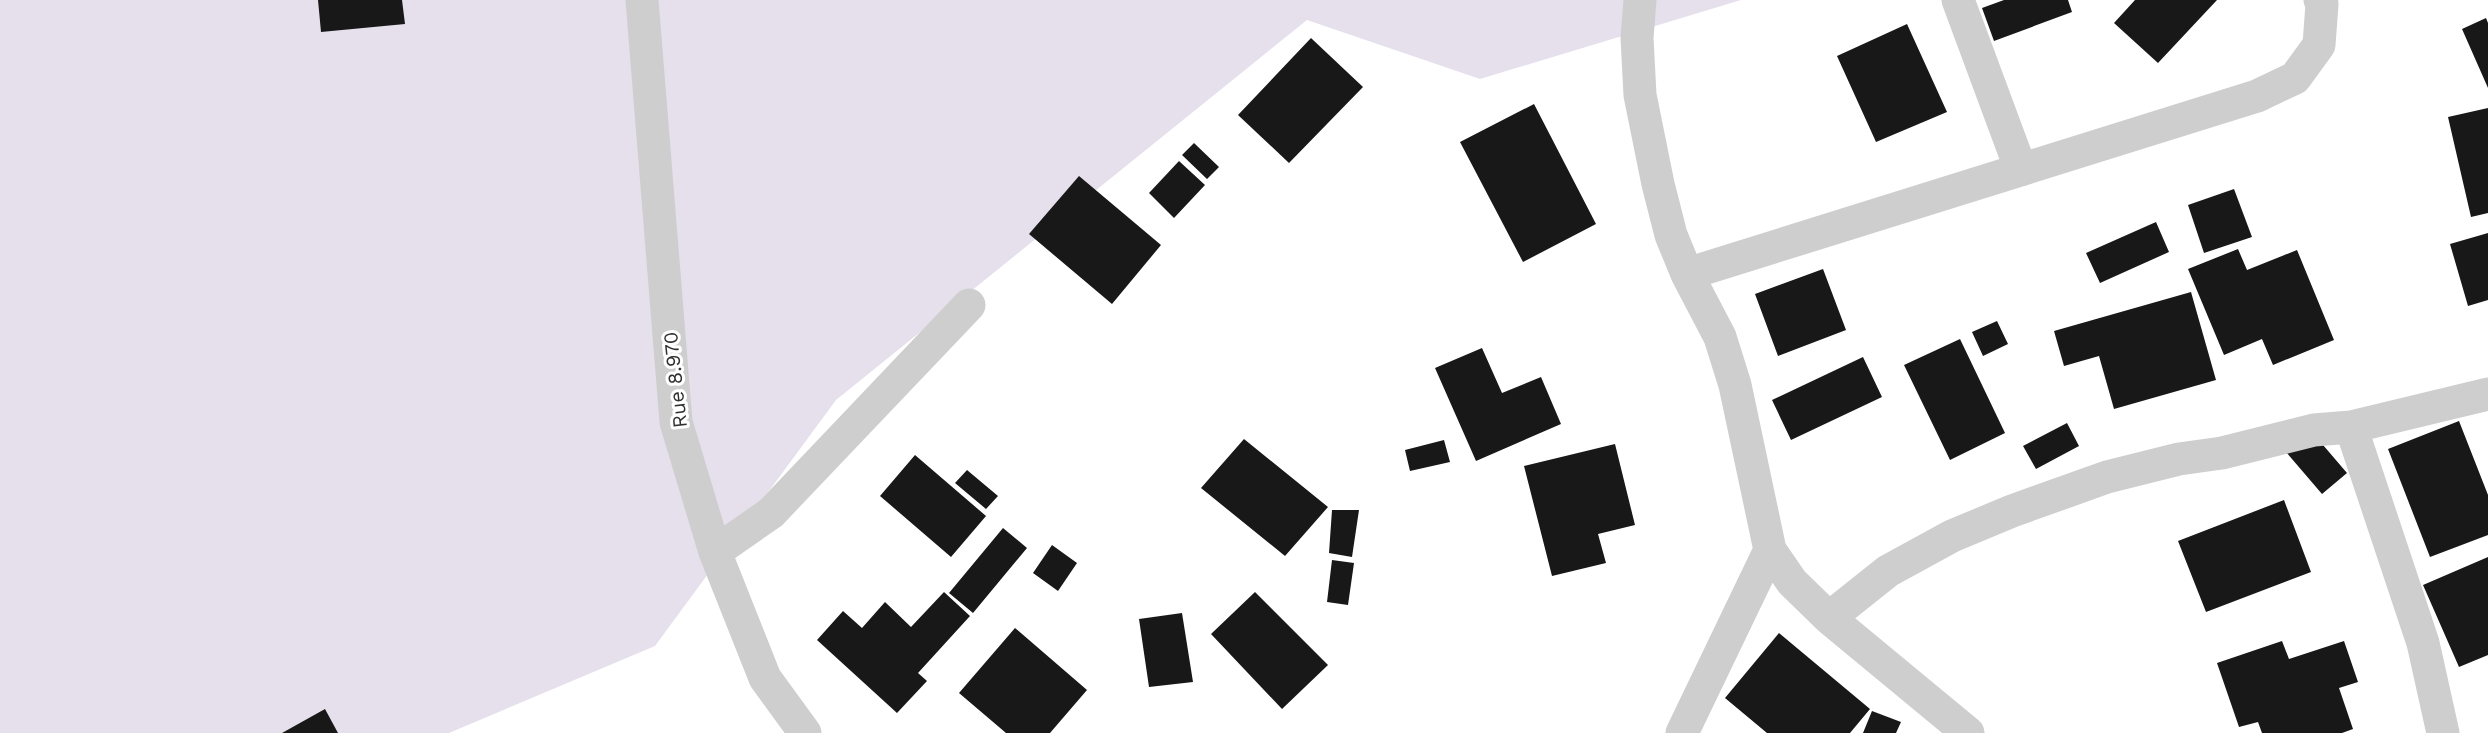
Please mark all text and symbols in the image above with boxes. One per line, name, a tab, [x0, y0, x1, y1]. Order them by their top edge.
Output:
street label: Rue 8.970	[658, 331, 692, 429]

